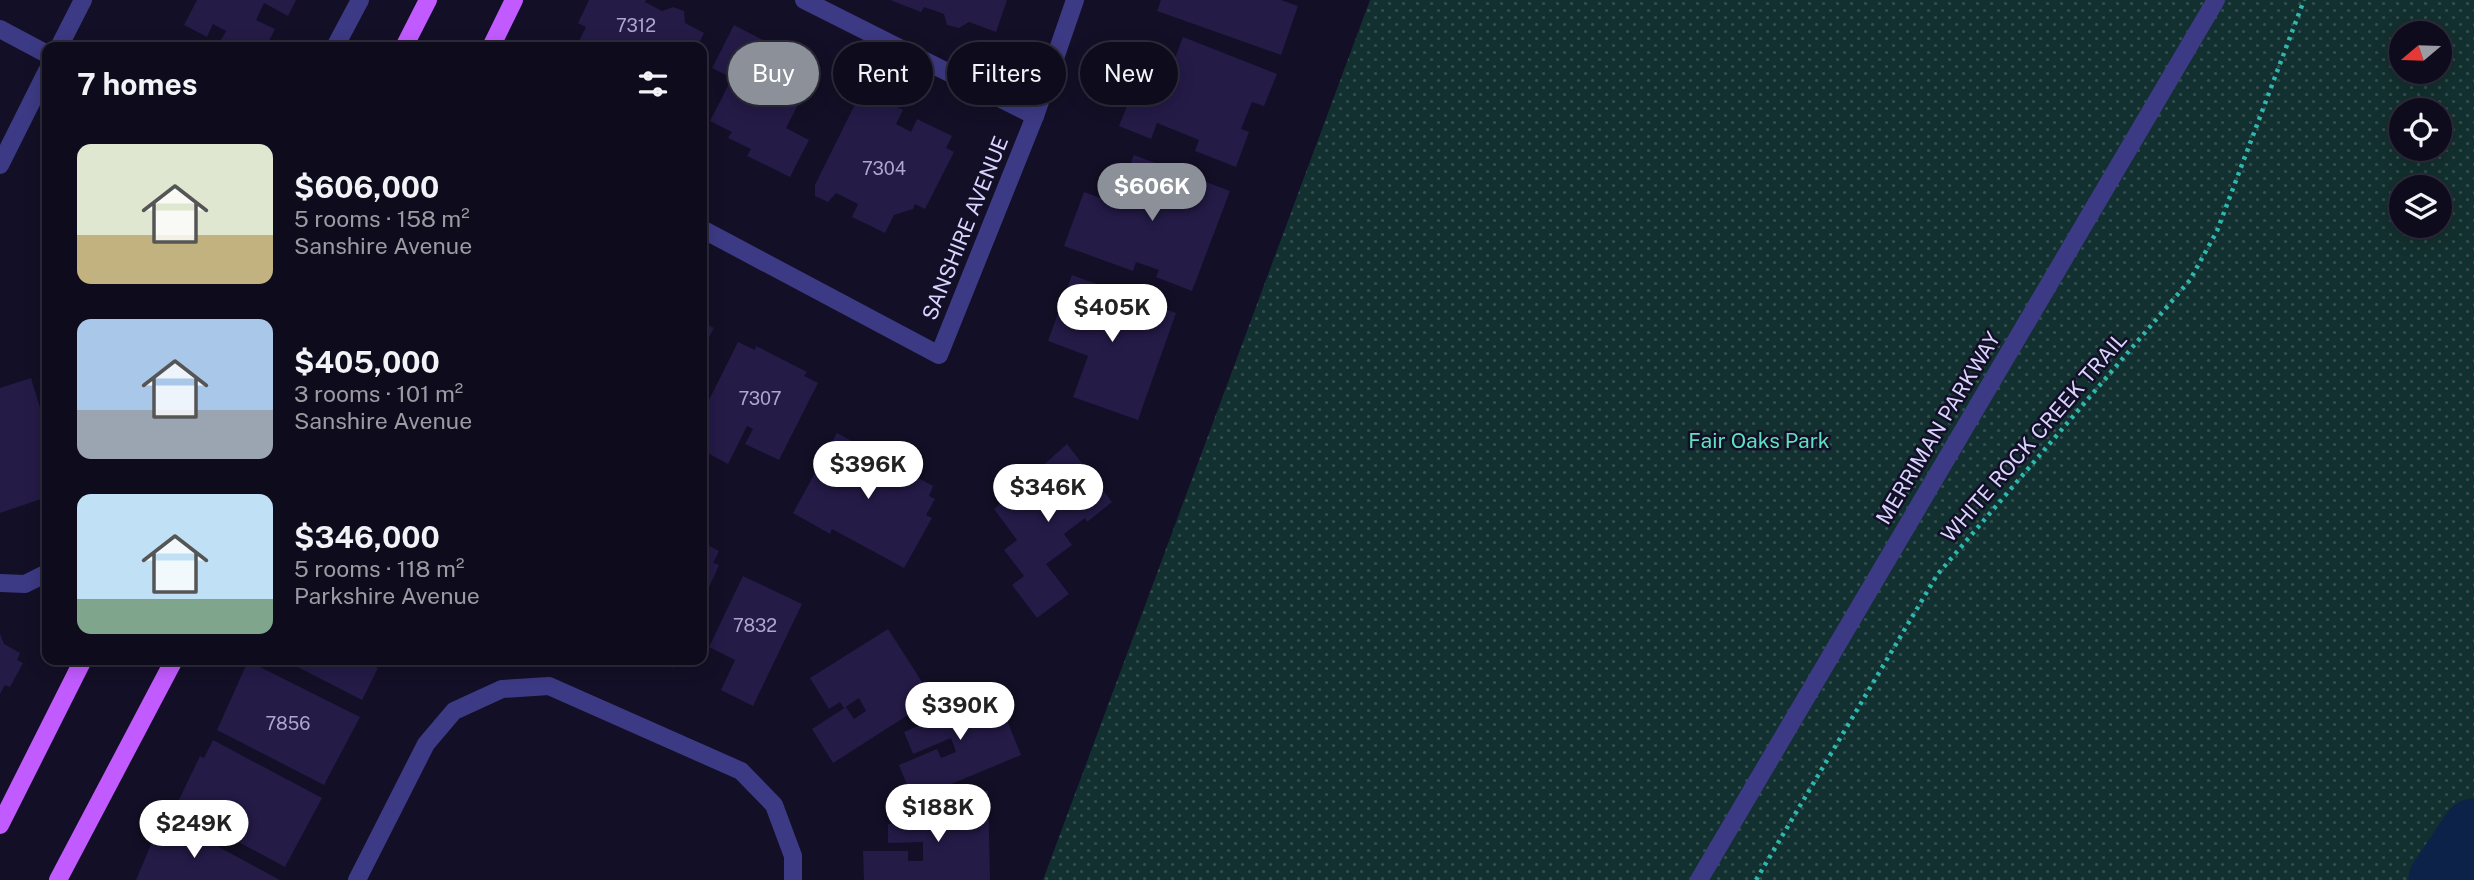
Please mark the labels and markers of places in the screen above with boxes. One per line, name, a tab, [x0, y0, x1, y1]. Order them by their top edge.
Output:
pin: $606K	[1103, 164, 1201, 223]
pin: $405K	[1063, 284, 1161, 344]
pin: $396K	[819, 442, 917, 501]
pin: $346K	[999, 464, 1097, 524]
pin: $390K	[911, 682, 1009, 742]
pin: $188K	[889, 784, 987, 844]
pin: $249K	[145, 800, 243, 860]

